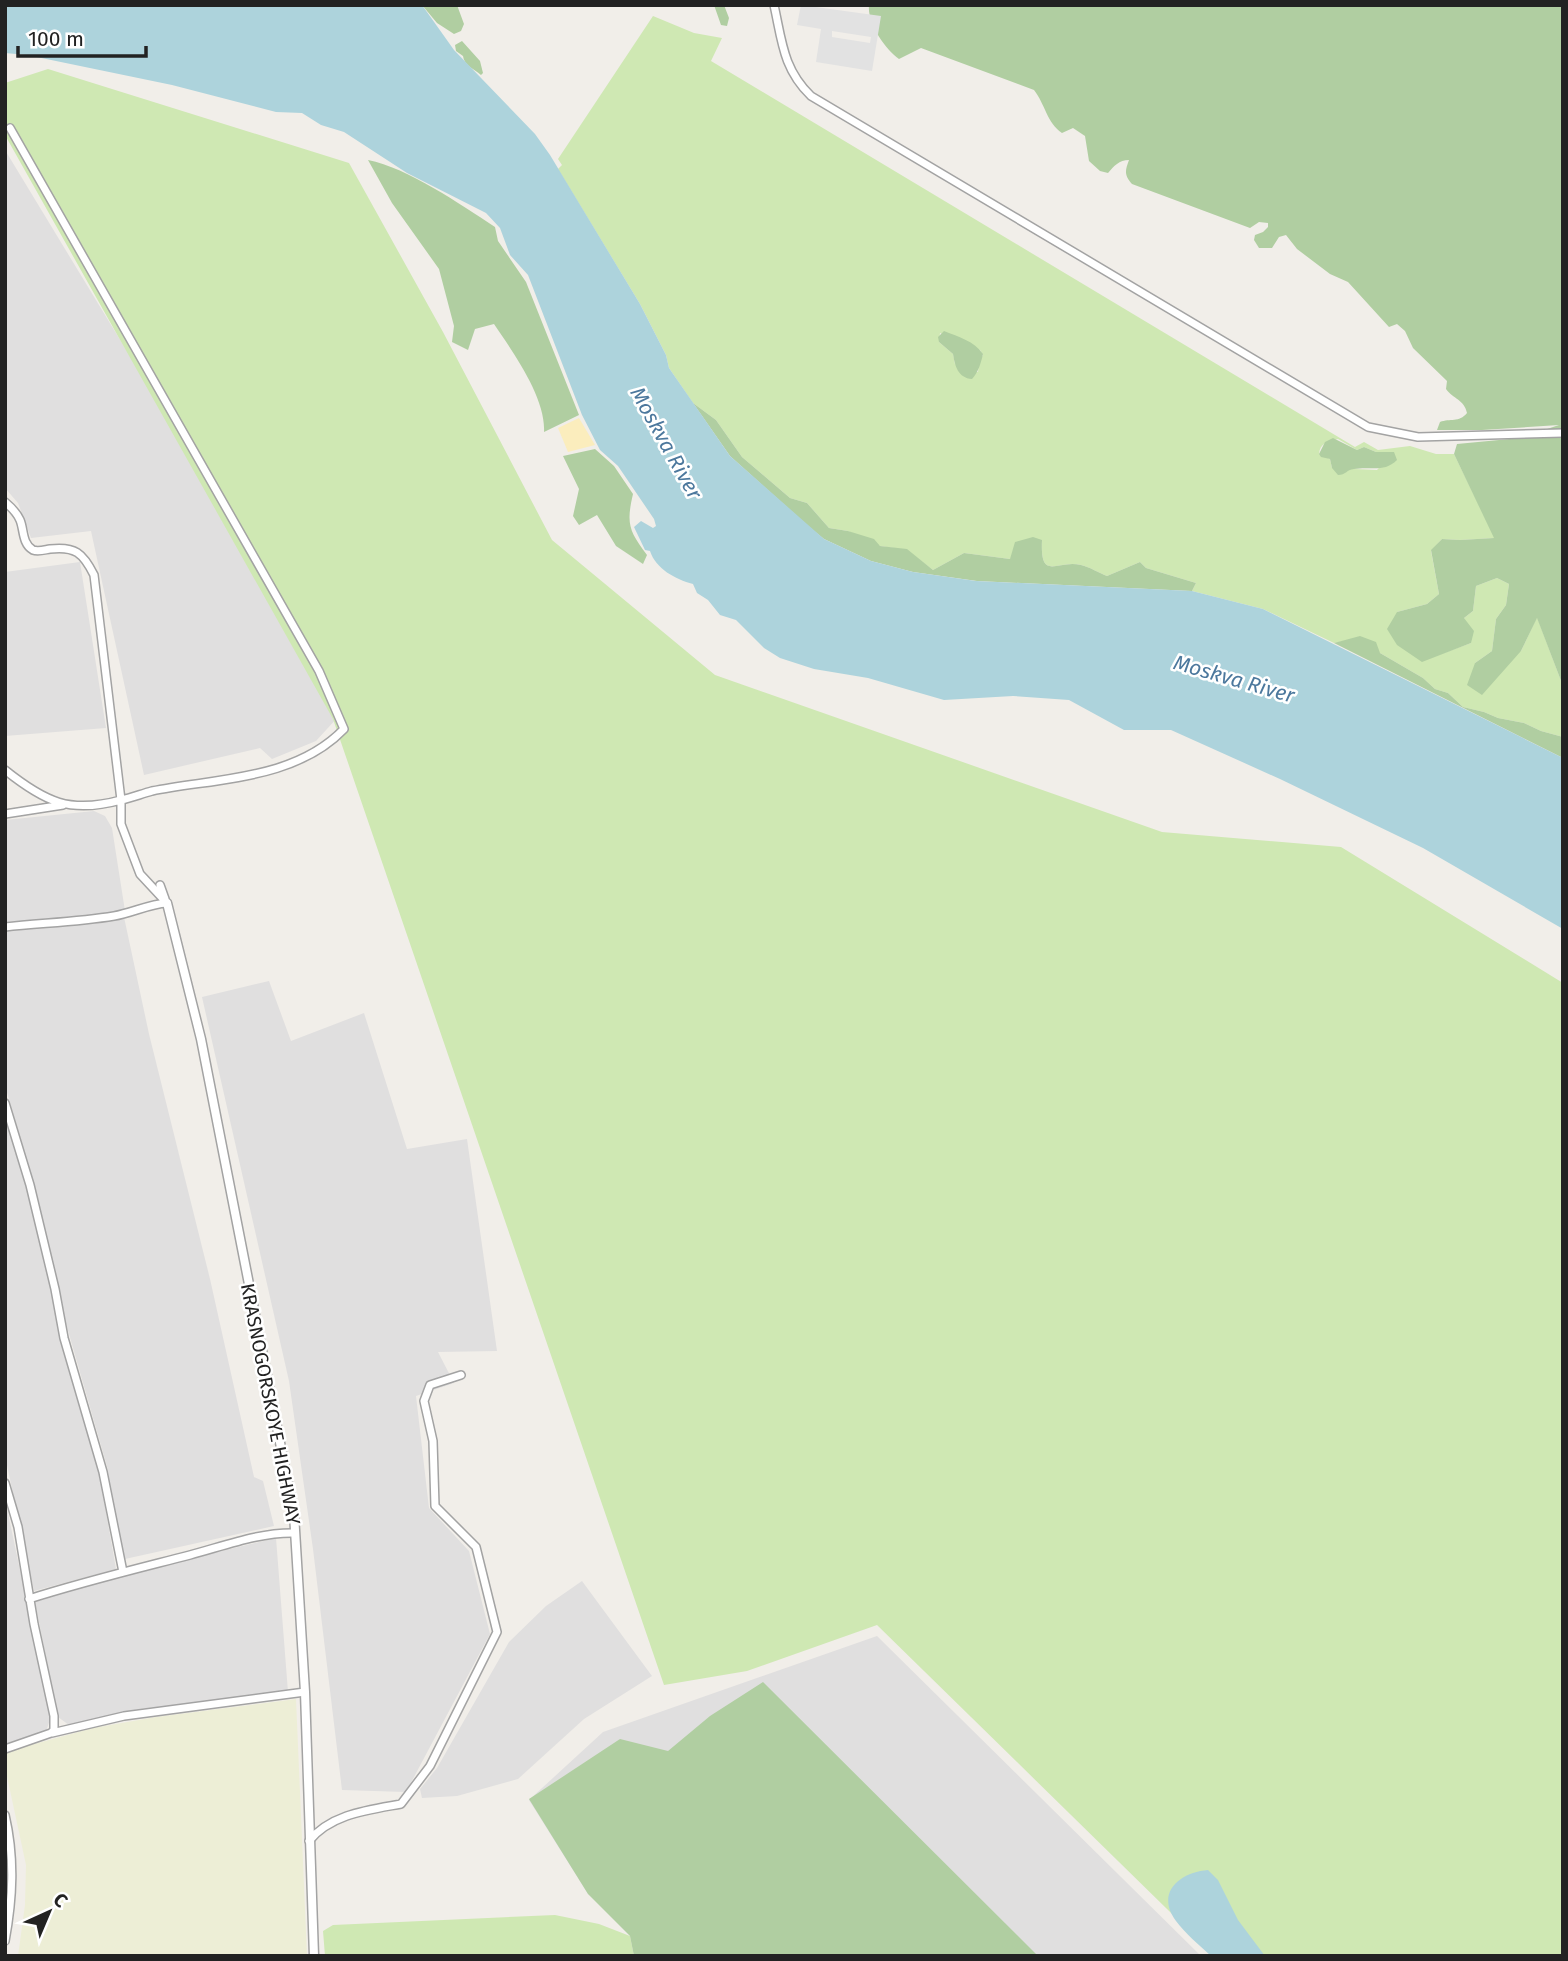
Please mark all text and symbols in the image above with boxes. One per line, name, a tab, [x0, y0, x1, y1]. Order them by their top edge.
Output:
scale bar	[18, 14, 145, 58]
text: 100 m	[28, 26, 84, 52]
water label: Moskva River	[624, 382, 708, 505]
water label: Moskva River	[1171, 649, 1298, 709]
street label: KRASNOGORSKOYE HIGHWAY	[236, 1281, 305, 1527]
north arrow	[14, 1877, 84, 1947]
text: С	[49, 1888, 72, 1912]

